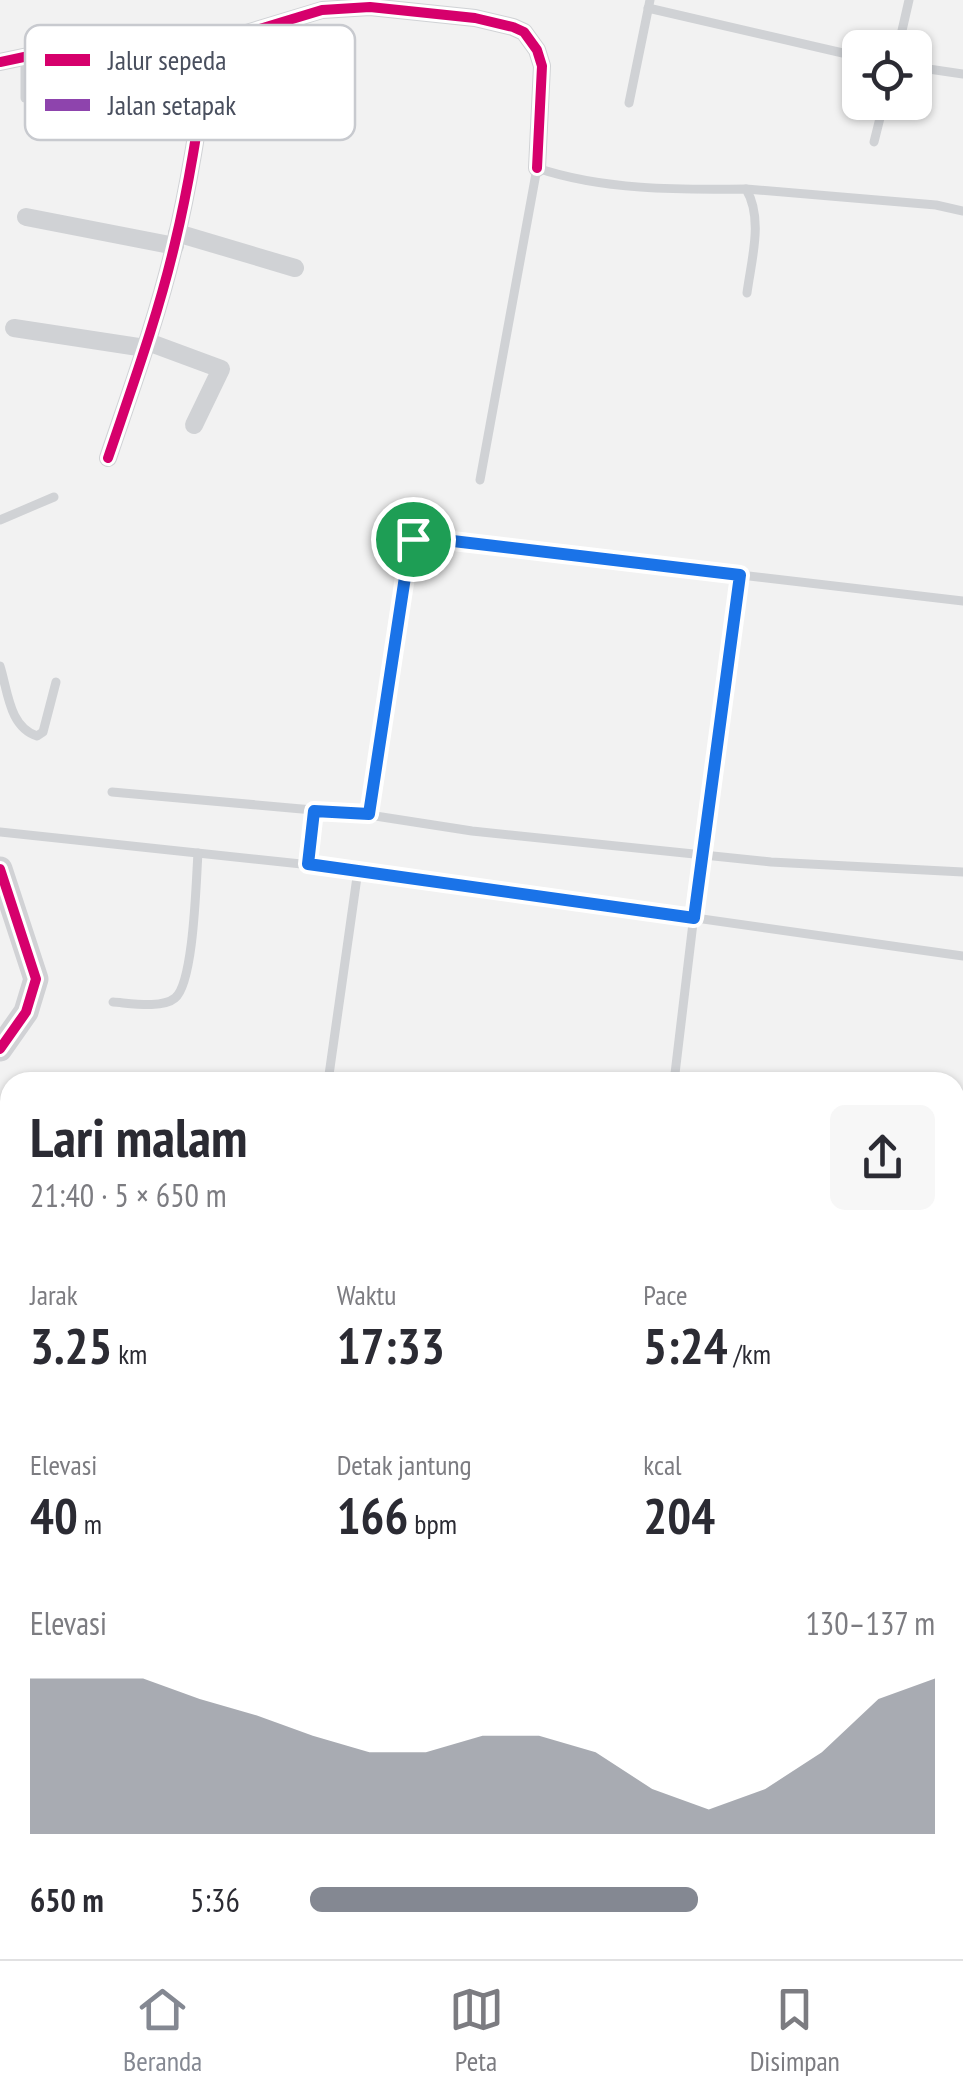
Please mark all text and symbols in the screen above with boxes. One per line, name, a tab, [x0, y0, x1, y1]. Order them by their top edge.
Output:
legend	[25, 25, 355, 140]
map controls	[842, 30, 932, 120]
button: locate	[842, 30, 932, 120]
text: Jalur sepeda	[107, 41, 226, 78]
text: Jalan setapak	[107, 86, 236, 123]
pin	[371, 497, 456, 582]
icon: arrive	[386, 512, 441, 567]
text: Lari malam	[30, 1101, 248, 1172]
button: share	[830, 1105, 935, 1210]
text: 21:40 · 5 × 650 m	[30, 1174, 227, 1216]
text: Jarak	[30, 1276, 78, 1313]
text: Waktu	[337, 1276, 396, 1313]
text: Pace	[643, 1276, 687, 1313]
text: 3.25	[30, 1313, 112, 1378]
text: 17:33	[337, 1313, 445, 1378]
text: 5:24	[643, 1313, 728, 1378]
text: km	[112, 1335, 147, 1372]
text: /km	[728, 1335, 771, 1372]
text: Elevasi	[30, 1446, 97, 1483]
text: Detak jantung	[337, 1446, 472, 1483]
text: kcal	[643, 1446, 682, 1483]
text: 40	[30, 1483, 78, 1548]
text: 166	[337, 1483, 408, 1548]
text: 204	[643, 1483, 715, 1548]
text: m	[78, 1505, 102, 1542]
text: bpm	[408, 1505, 457, 1542]
text: Elevasi	[30, 1602, 107, 1644]
text: 130–137 m	[805, 1602, 935, 1644]
text: 650 m	[30, 1879, 104, 1921]
text: 5:36	[190, 1879, 240, 1921]
tab: Beranda	[123, 1982, 202, 2079]
tab: Peta	[449, 1982, 504, 2079]
tab: Disimpan	[750, 1982, 840, 2079]

